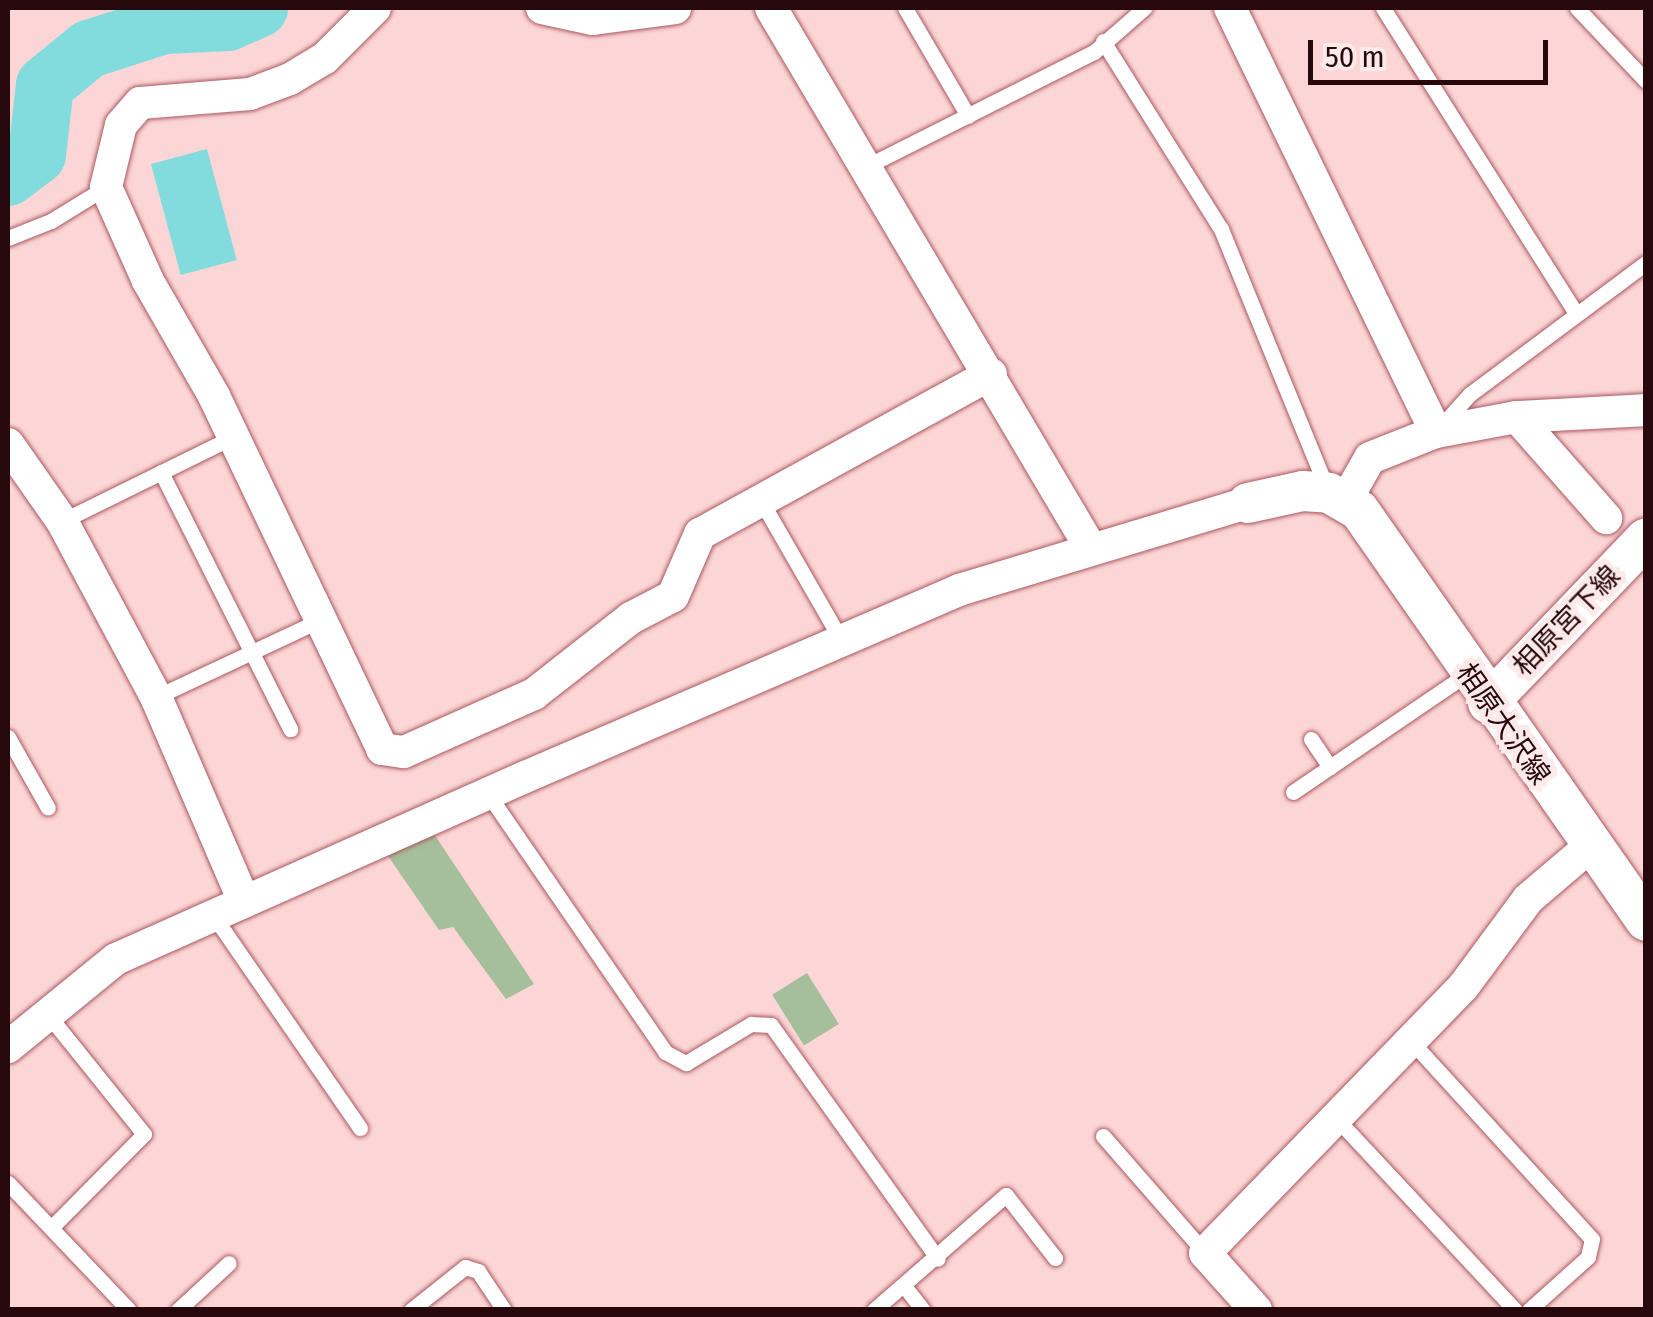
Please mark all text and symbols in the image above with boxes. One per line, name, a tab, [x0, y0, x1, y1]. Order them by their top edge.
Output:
scale bar	[1313, 20, 1553, 82]
text: 50 m	[1325, 39, 1385, 75]
street label: 相原宮下線	[1506, 559, 1628, 683]
street label: 相原大沢線	[1449, 657, 1557, 791]

